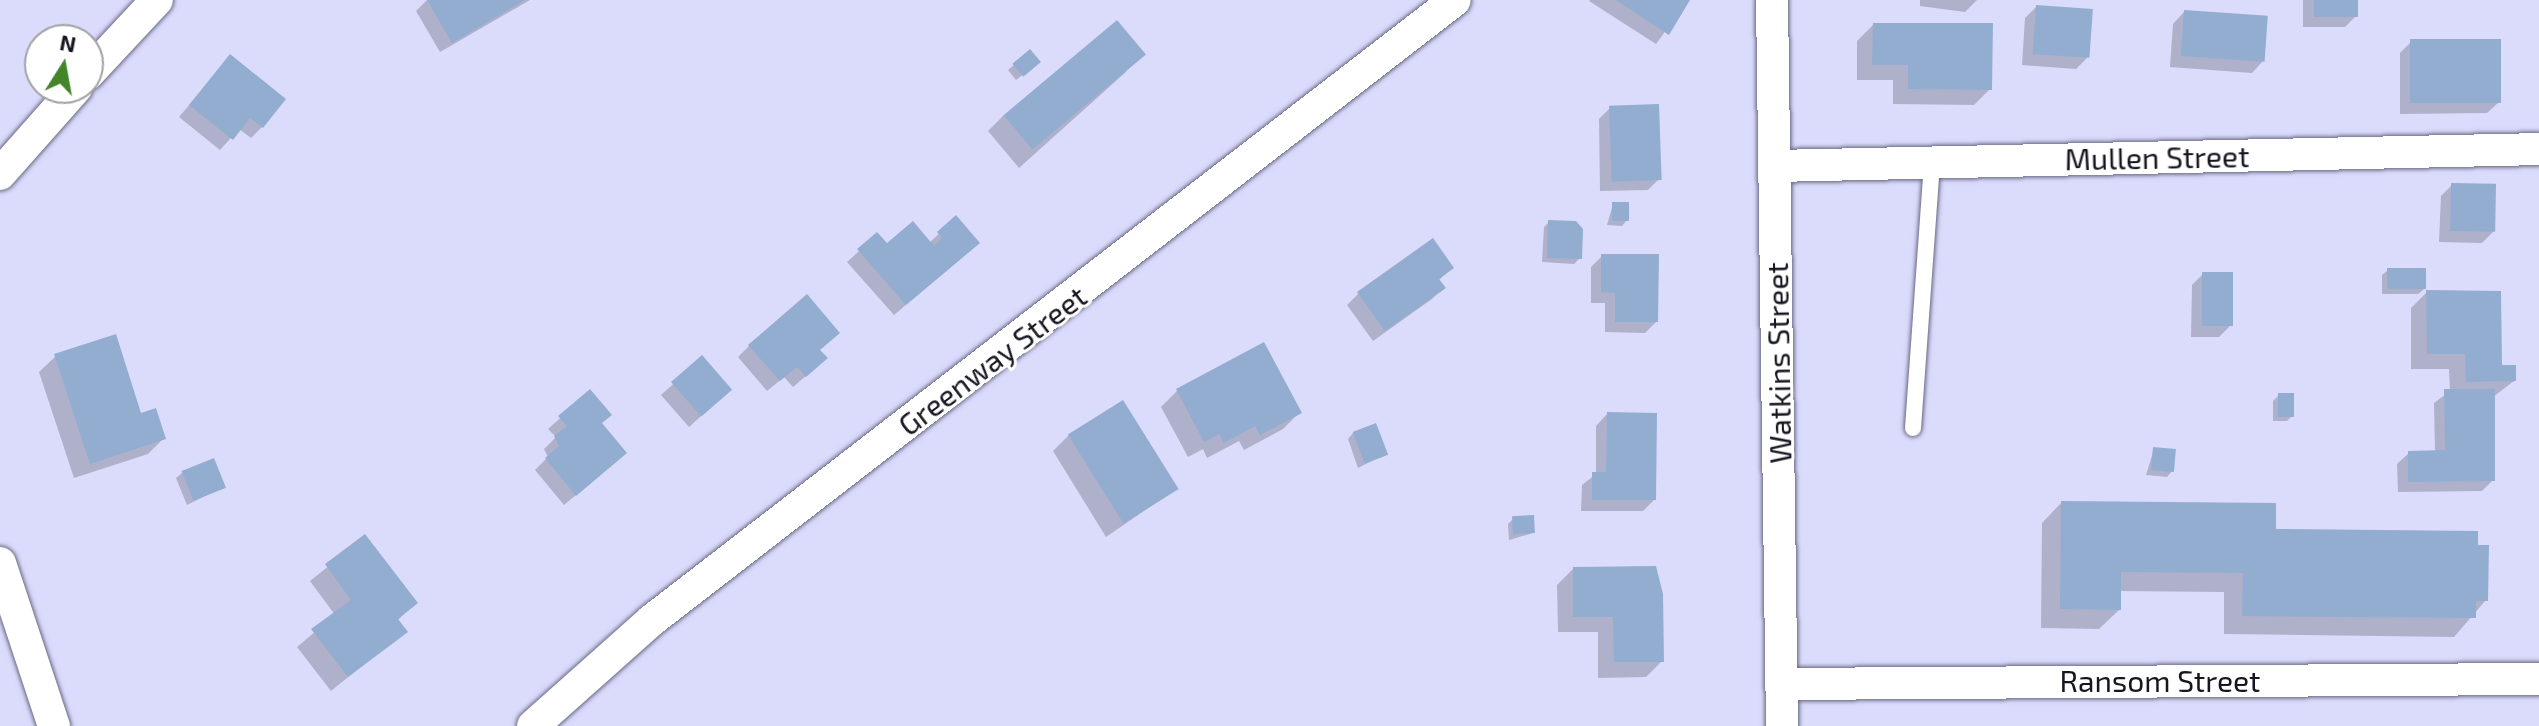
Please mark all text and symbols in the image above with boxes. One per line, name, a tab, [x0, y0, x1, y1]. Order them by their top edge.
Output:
north arrow	[24, 24, 104, 104]
text: N	[58, 28, 78, 57]
street label: Mullen Street	[2064, 137, 2250, 177]
street label: Watkins Street	[1758, 262, 1798, 464]
street label: Greenway Street	[890, 277, 1094, 443]
street label: Ransom Street	[2059, 662, 2261, 698]

